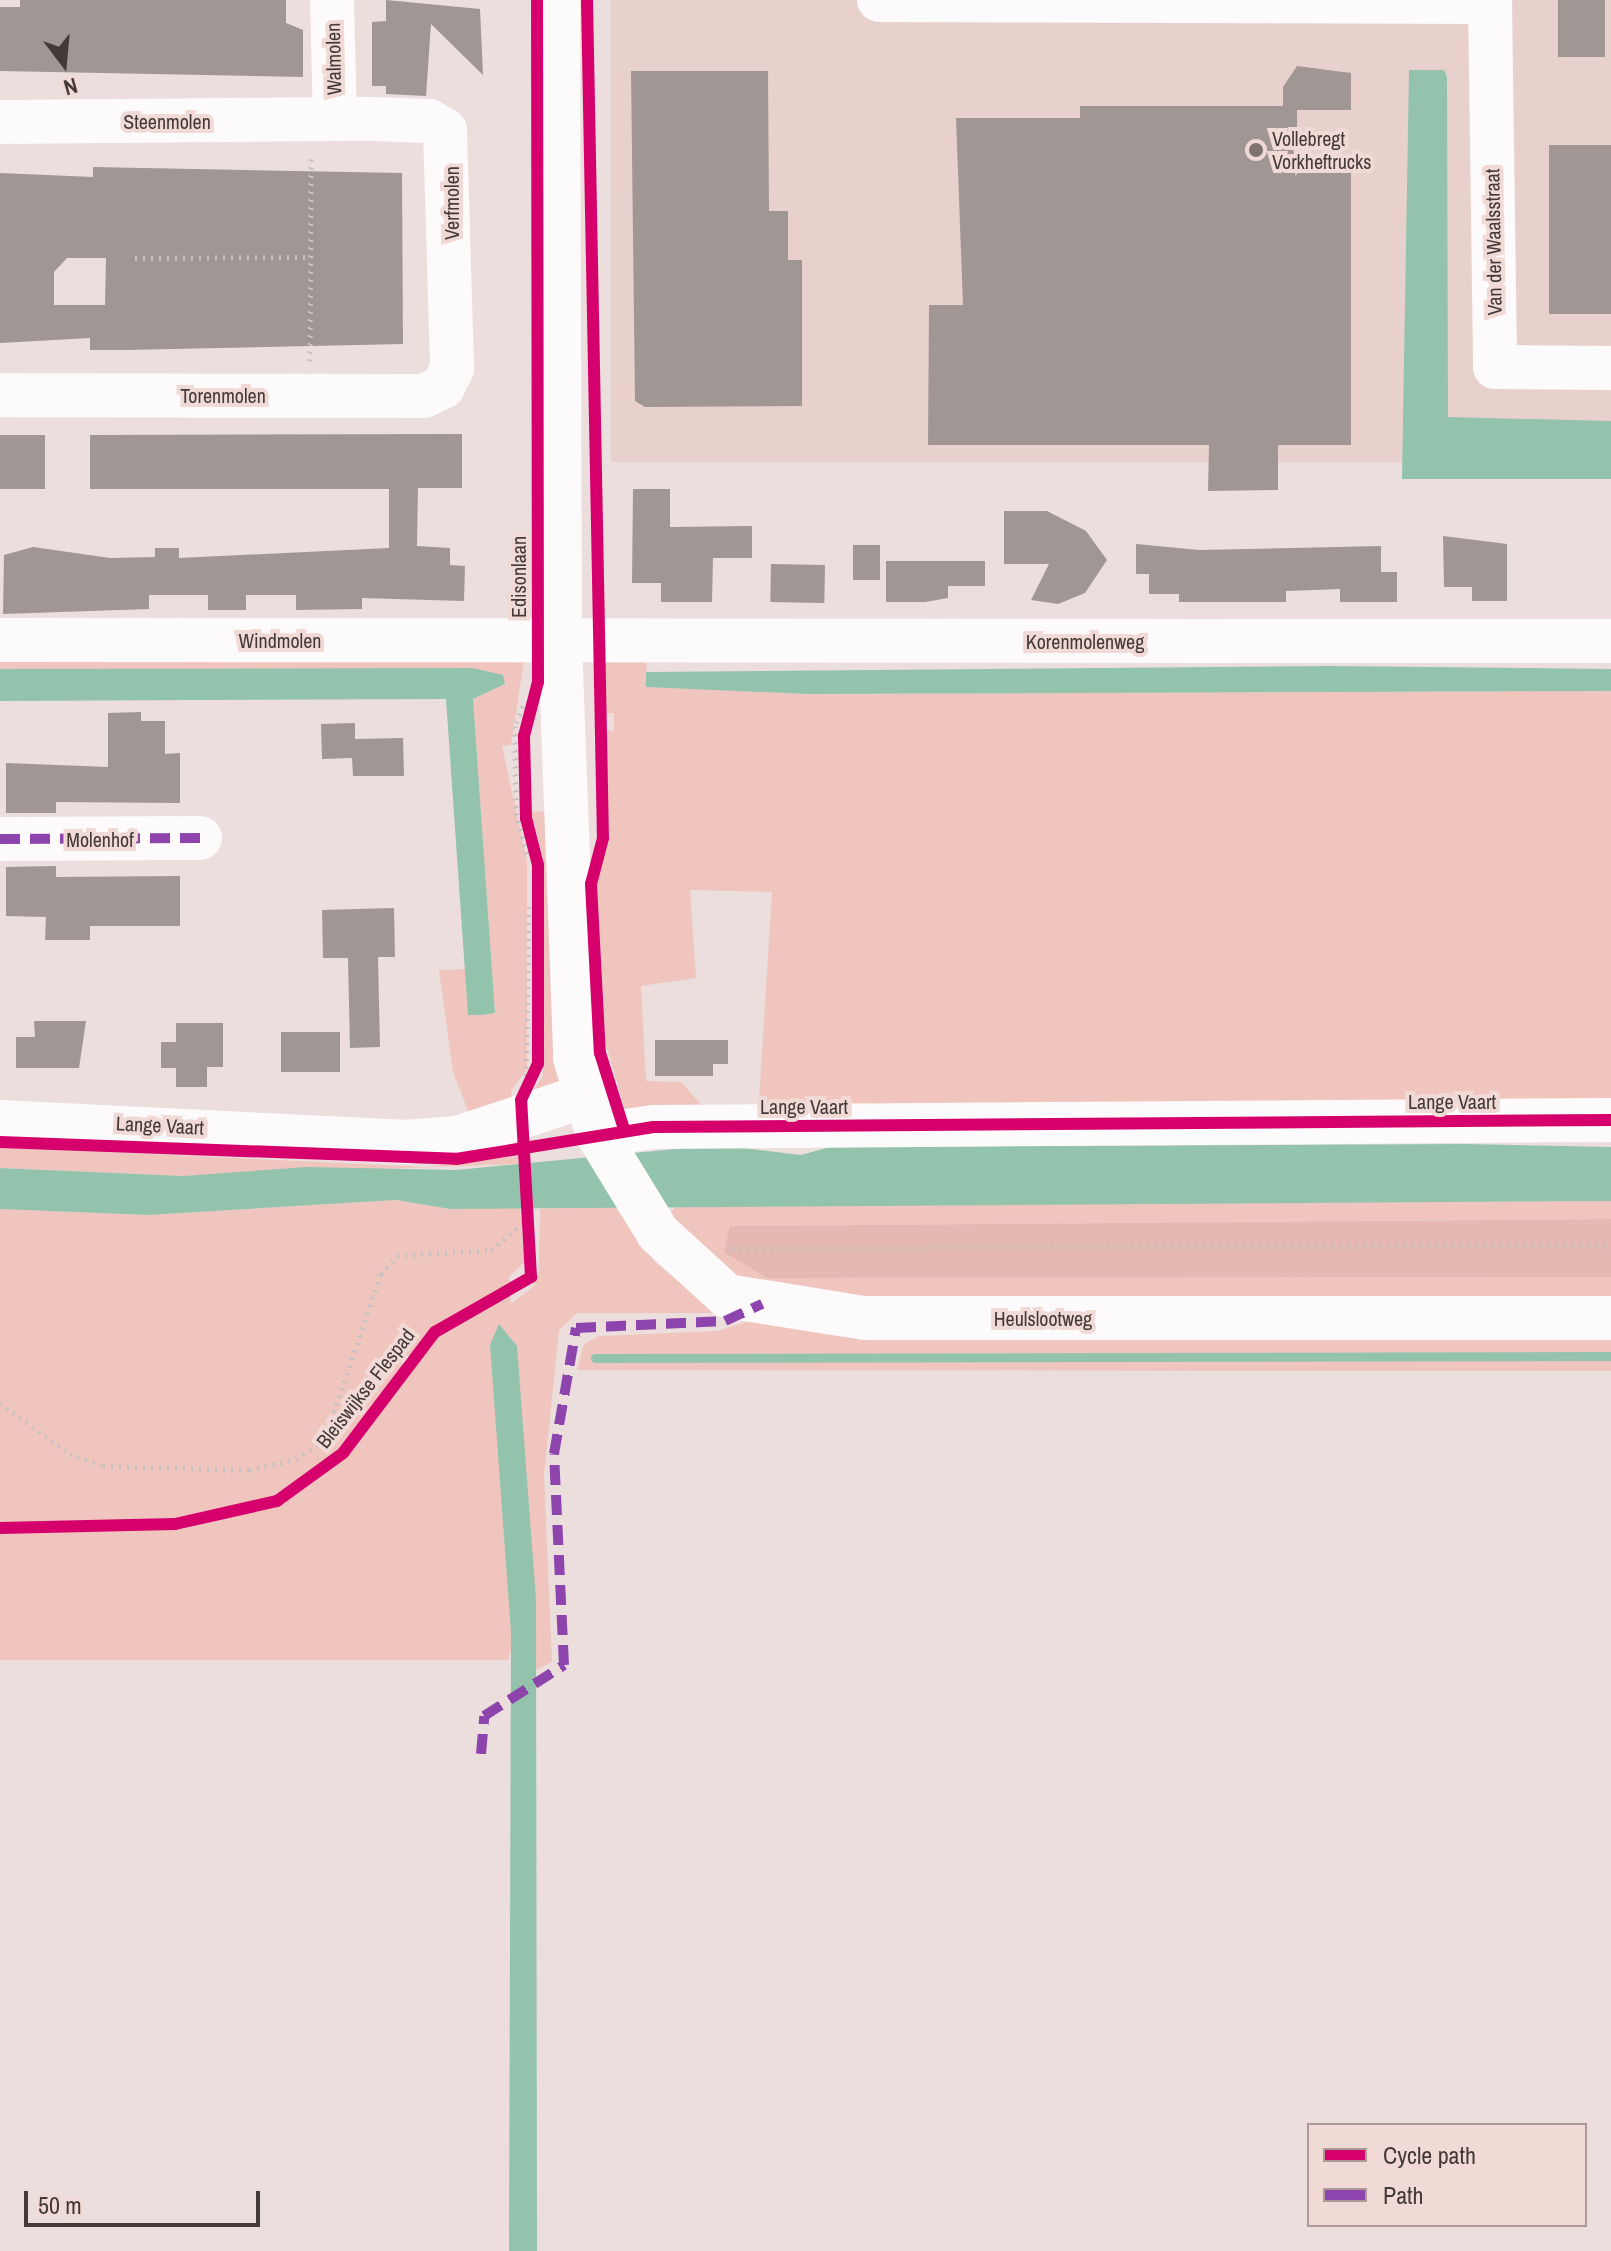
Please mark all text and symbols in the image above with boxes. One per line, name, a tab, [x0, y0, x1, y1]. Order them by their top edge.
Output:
street label: Walmolen	[320, 23, 346, 95]
north arrow	[24, 24, 104, 104]
text: N	[60, 71, 81, 103]
street label: Steenmolen	[123, 109, 211, 133]
place label: Vollebregt Vorkheftrucks	[1272, 126, 1371, 173]
marker: Vollebregt Vorkheftrucks	[1247, 141, 1265, 159]
street label: Verfmolen	[439, 166, 463, 240]
street label: Van der Waalsstraat	[1480, 168, 1506, 316]
street label: Torenmolen	[180, 383, 266, 407]
street label: Edisonlaan	[506, 536, 530, 618]
street label: Windmolen	[239, 628, 321, 652]
street label: Korenmolenweg	[1026, 629, 1144, 653]
street label: Molenhof	[66, 827, 134, 851]
street label: Lange Vaart	[1408, 1089, 1496, 1113]
street label: Lange Vaart	[760, 1094, 848, 1118]
street label: Lange Vaart	[115, 1111, 205, 1139]
street label: Heulslootweg	[994, 1306, 1092, 1330]
street label: Bleiswijkse Flespad	[311, 1324, 419, 1452]
legend	[1307, 2123, 1587, 2227]
text: Cycle path	[1383, 2139, 1476, 2171]
scale bar	[28, 2175, 264, 2225]
text: Path	[1383, 2179, 1424, 2211]
text: 50 m	[38, 2189, 82, 2221]

